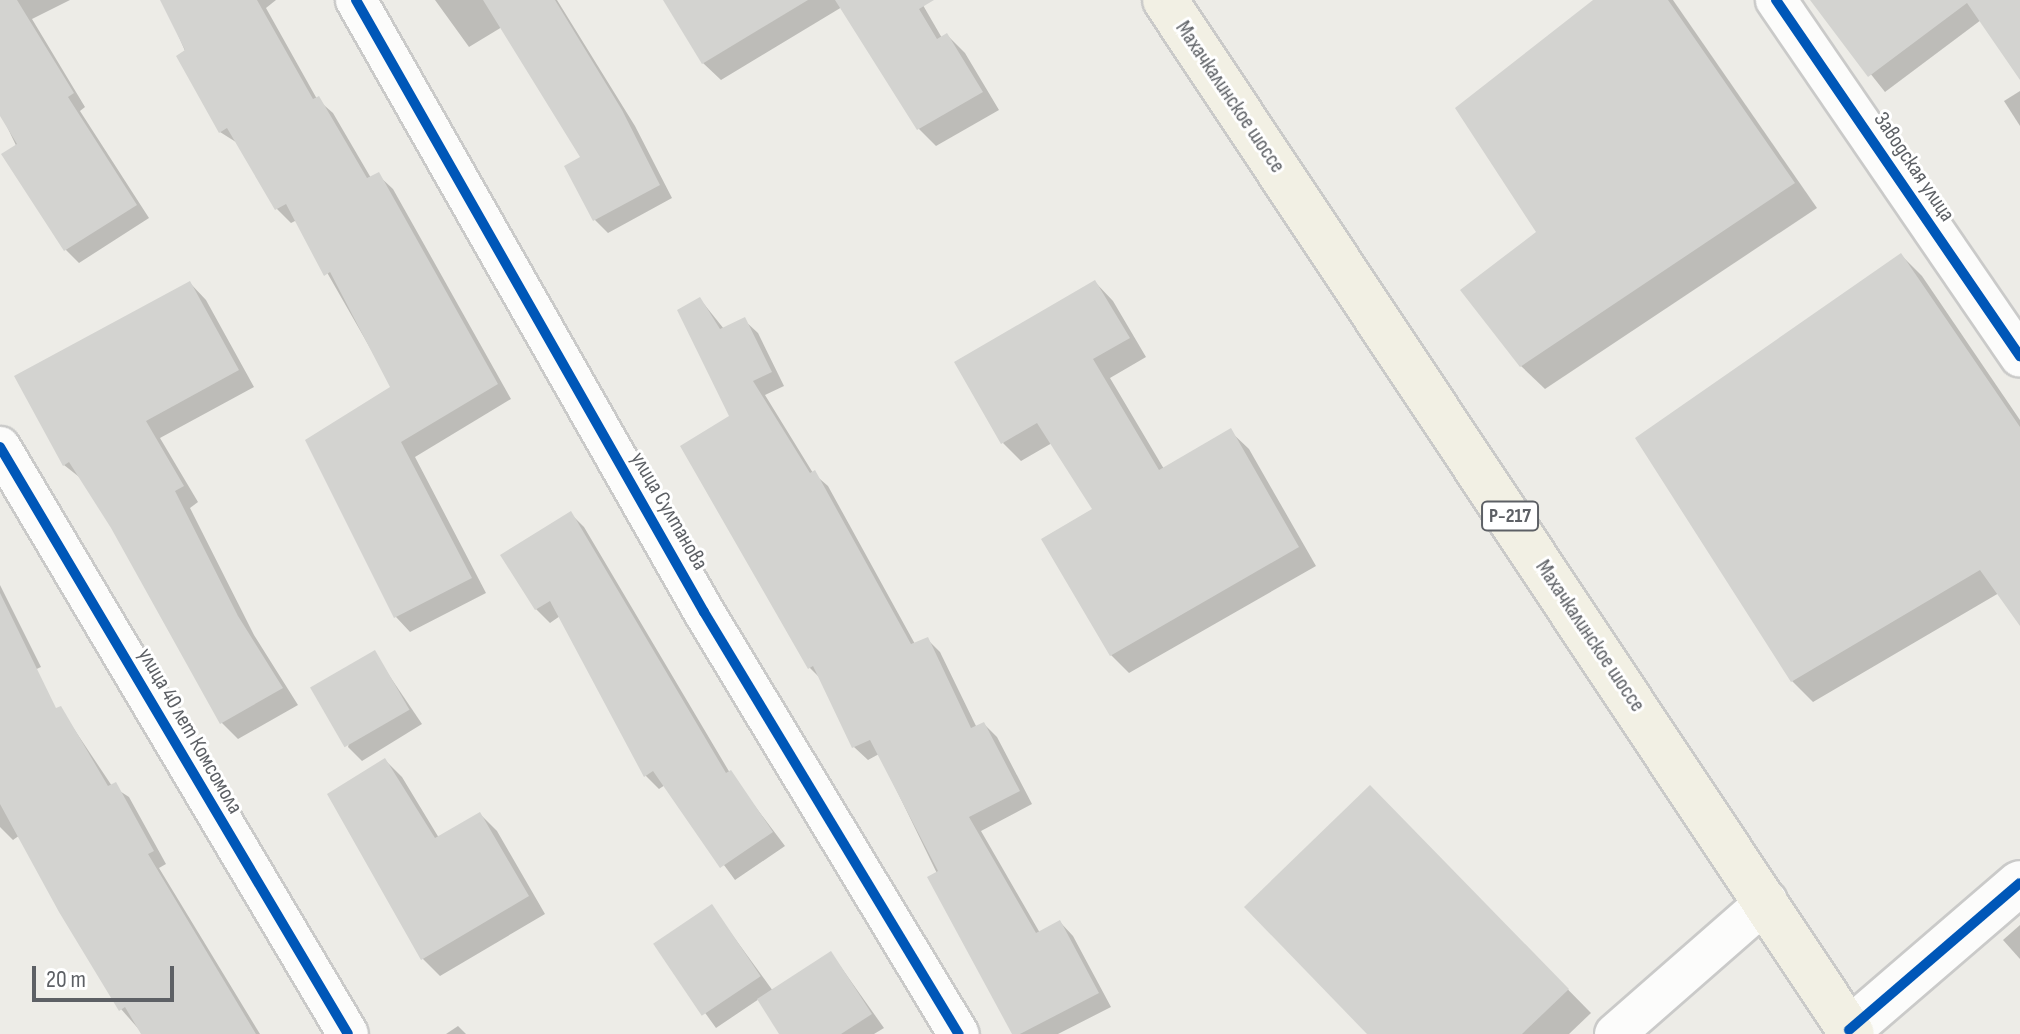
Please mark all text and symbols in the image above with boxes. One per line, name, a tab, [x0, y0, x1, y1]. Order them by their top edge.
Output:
street label: Махачкалинское шоссе	[1170, 16, 1290, 178]
street label: Заводская улица	[1868, 107, 1960, 227]
street label: улица Султанова	[625, 447, 713, 575]
road number: Р-217	[1480, 500, 1540, 532]
street label: Махачкалинское шоссе	[1530, 555, 1650, 717]
street label: улица 40 лет Комсомола	[132, 643, 248, 819]
scale bar	[36, 950, 178, 1000]
text: 20 m	[46, 965, 86, 994]

